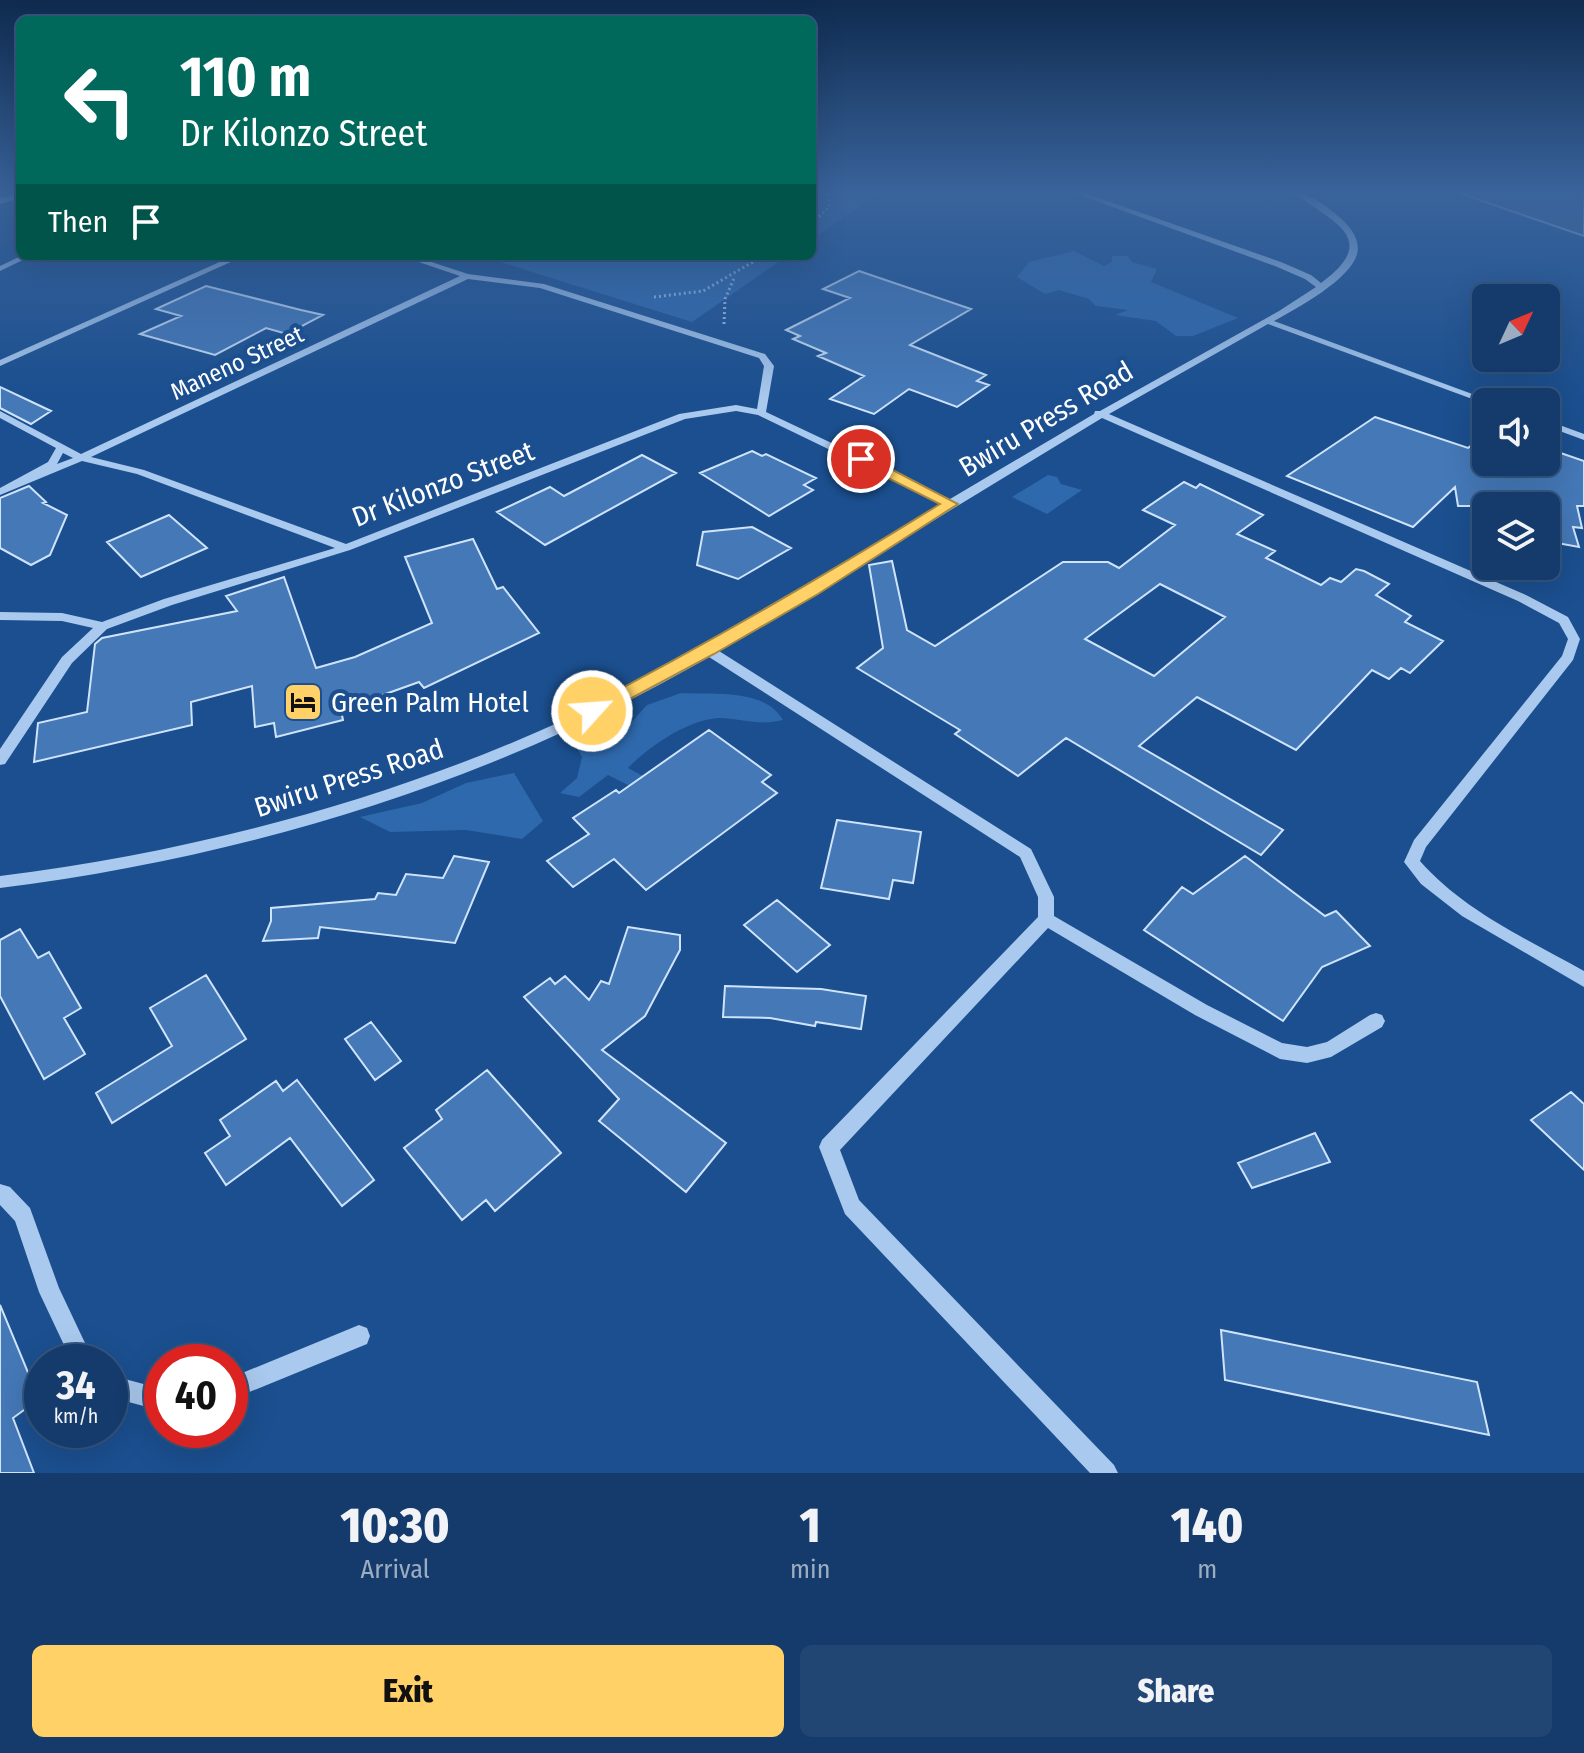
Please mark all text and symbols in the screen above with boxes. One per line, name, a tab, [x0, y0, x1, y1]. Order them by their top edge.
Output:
text: 110 m	[180, 44, 311, 111]
icon: left	[48, 48, 152, 152]
text: Dr Kilonzo Street	[180, 112, 427, 156]
icon: arrive	[124, 200, 168, 244]
text: Then	[48, 204, 108, 240]
north arrow	[1472, 284, 1560, 372]
map controls	[1472, 284, 1560, 580]
street label: Maneno Street	[166, 320, 308, 406]
street label: Bwiru Press Road	[953, 354, 1139, 484]
button: sound	[1472, 388, 1560, 476]
pin	[827, 425, 895, 493]
street label: Dr Kilonzo Street	[347, 434, 539, 534]
icon: arrive	[839, 437, 883, 481]
button: layers	[1472, 492, 1560, 580]
position arrow	[550, 669, 634, 753]
hotel icon: Green Palm Hotel	[282, 681, 324, 723]
place label: Green Palm Hotel	[331, 686, 529, 719]
street label: Bwiru Press Road	[250, 732, 448, 824]
speed limit sign: 40	[144, 1344, 248, 1448]
text: 34	[56, 1362, 96, 1410]
text: km/h	[54, 1404, 98, 1428]
text: 10:30	[341, 1497, 450, 1555]
text: 1	[800, 1497, 821, 1555]
text: 140	[1171, 1497, 1243, 1555]
text: Arrival	[361, 1554, 430, 1585]
text: min	[790, 1554, 830, 1585]
text: m	[1197, 1554, 1217, 1585]
button: Exit	[32, 1645, 784, 1737]
button: Share	[800, 1645, 1552, 1737]

